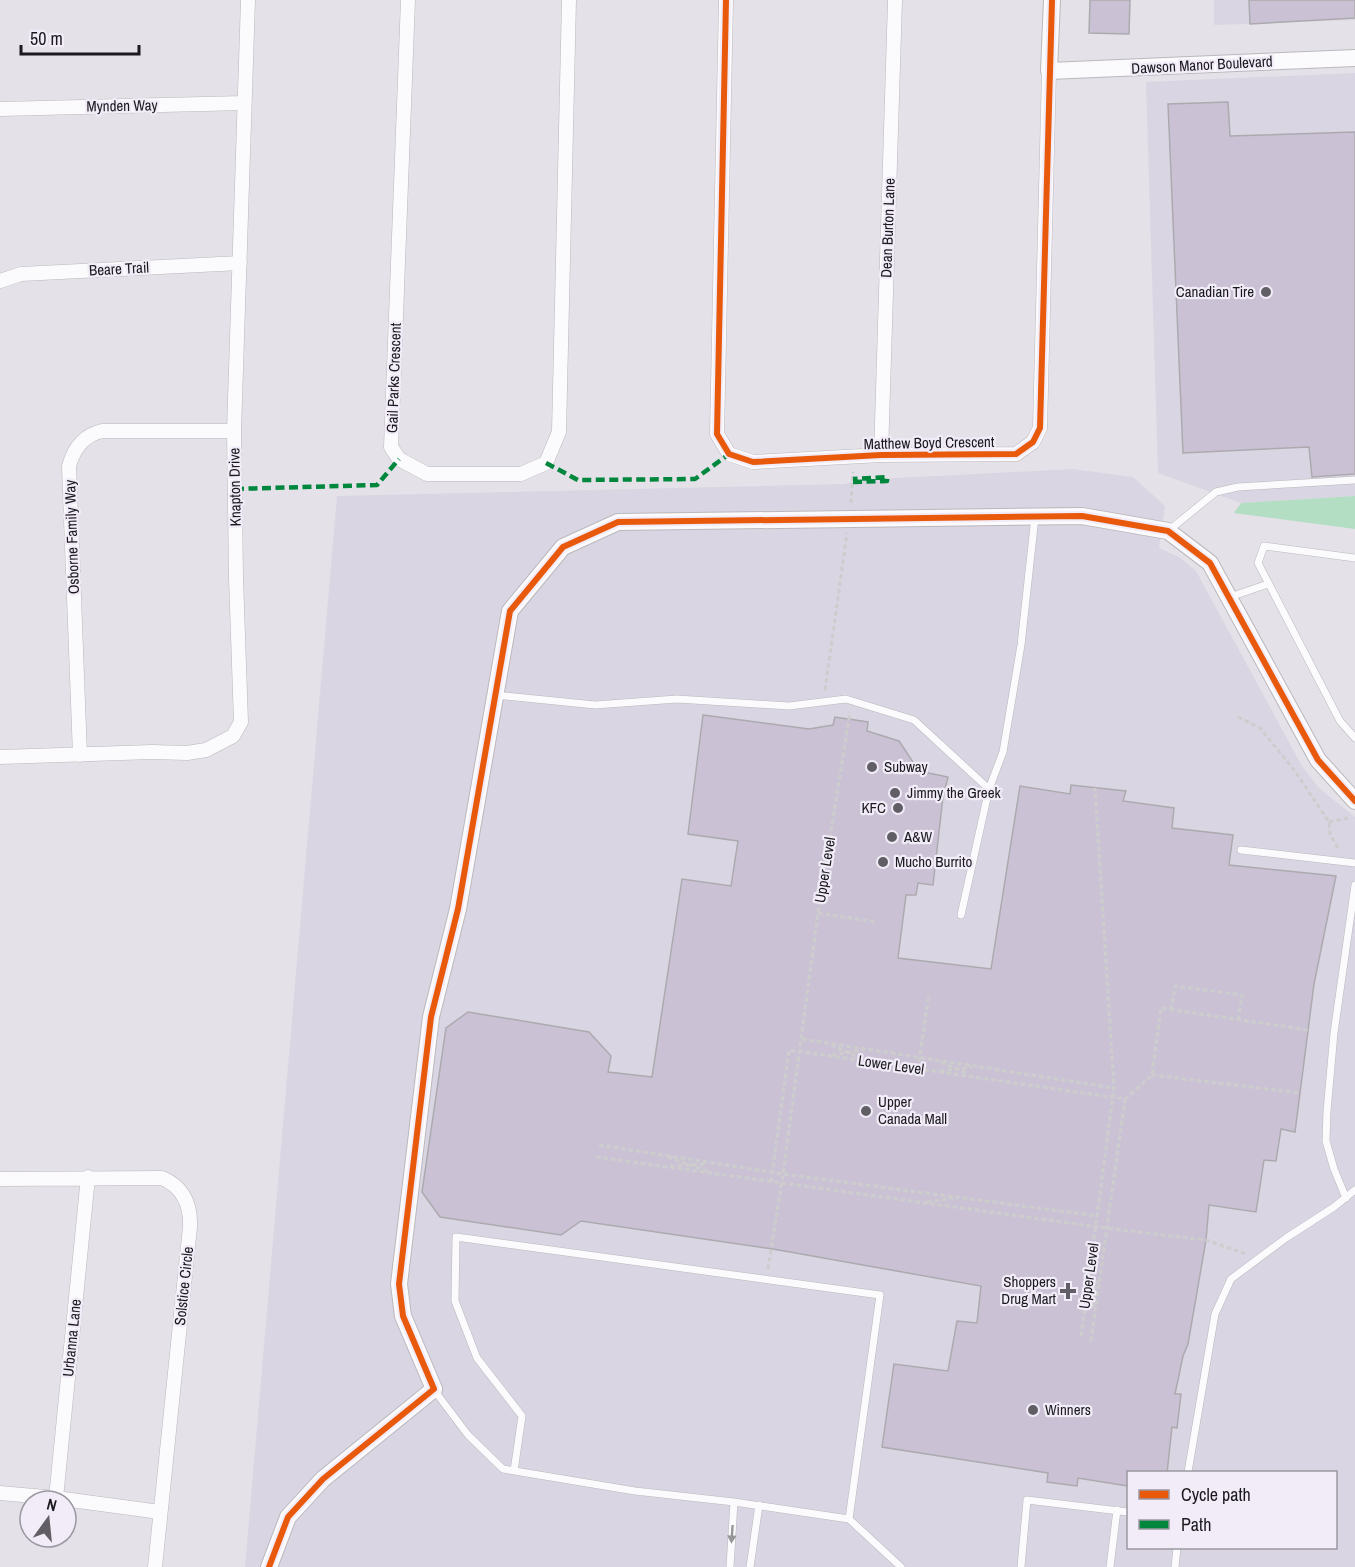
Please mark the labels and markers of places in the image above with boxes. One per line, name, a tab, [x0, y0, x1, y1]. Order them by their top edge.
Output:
place label: Canadian Tire	[1176, 281, 1254, 302]
marker: Canadian Tire	[1259, 285, 1273, 299]
place label: Subway	[884, 756, 929, 777]
marker: Subway	[865, 760, 879, 774]
place label: Jimmy the Greek	[907, 782, 1001, 803]
marker: Jimmy the Greek	[888, 786, 902, 800]
place label: KFC	[861, 797, 886, 818]
marker: KFC	[891, 801, 905, 815]
place label: A&W	[903, 826, 932, 847]
marker: A&W	[885, 830, 899, 844]
place label: Mucho Burrito	[895, 851, 972, 872]
marker: Mucho Burrito	[876, 855, 890, 869]
place label: Upper Canada Mall	[878, 1091, 947, 1129]
marker: Upper Canada Mall	[859, 1104, 873, 1118]
place label: Shoppers Drug Mart	[1001, 1271, 1057, 1309]
marker: Shoppers Drug Mart	[1061, 1284, 1075, 1298]
place label: Winners	[1045, 1399, 1091, 1420]
marker: Winners	[1026, 1403, 1040, 1417]

